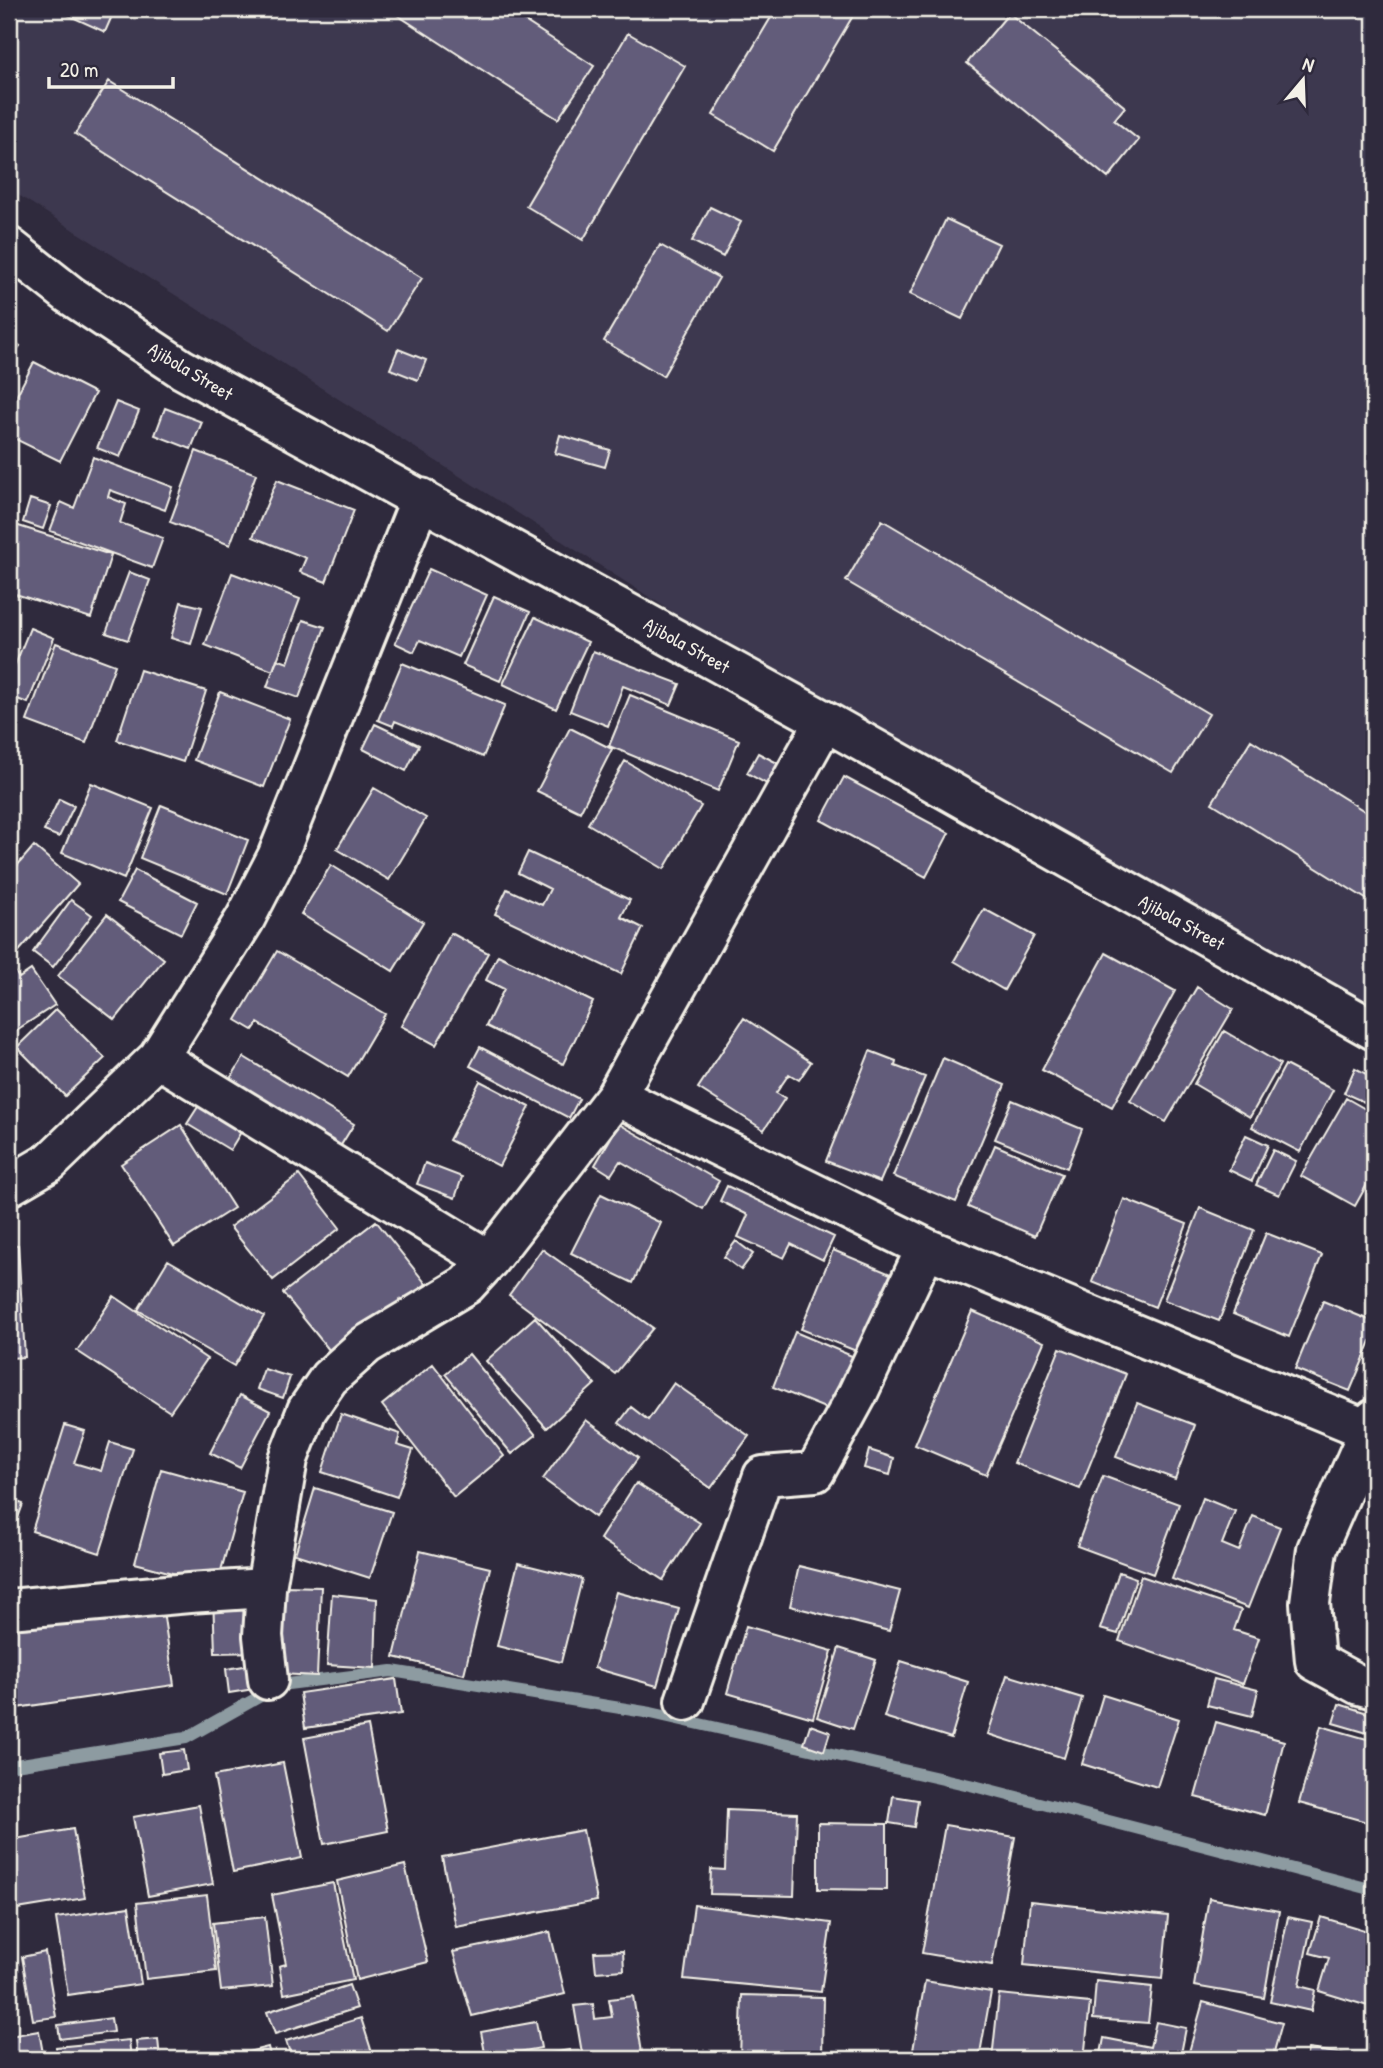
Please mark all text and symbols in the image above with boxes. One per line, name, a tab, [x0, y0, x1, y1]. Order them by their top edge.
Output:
scale bar	[49, 46, 173, 90]
north arrow	[1268, 46, 1338, 116]
text: N	[1300, 50, 1318, 78]
text: 20 m	[60, 55, 98, 84]
street label: Ajibola Street	[144, 335, 239, 407]
street label: Ajibola Street	[639, 611, 735, 680]
street label: Ajibola Street	[1134, 888, 1230, 957]

